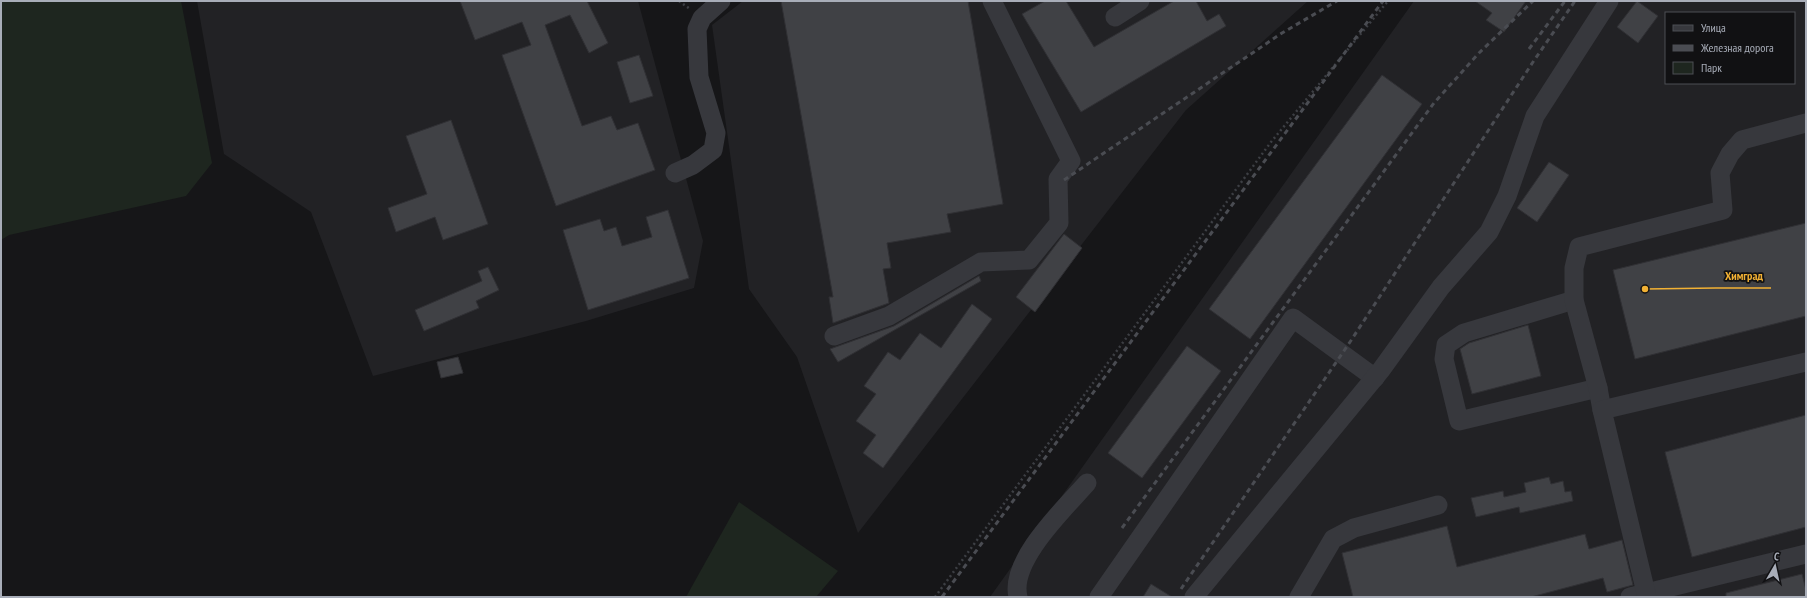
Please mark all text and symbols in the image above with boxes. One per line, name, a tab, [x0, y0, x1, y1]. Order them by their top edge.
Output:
legend	[1665, 12, 1795, 84]
text: Улица	[1701, 20, 1726, 35]
text: Железная дорога	[1700, 40, 1774, 55]
text: Парк	[1701, 60, 1722, 75]
callout: Химград	[1716, 264, 1771, 288]
text: Химград	[1725, 268, 1763, 283]
north arrow	[1755, 546, 1795, 586]
text: С	[1773, 549, 1780, 563]

